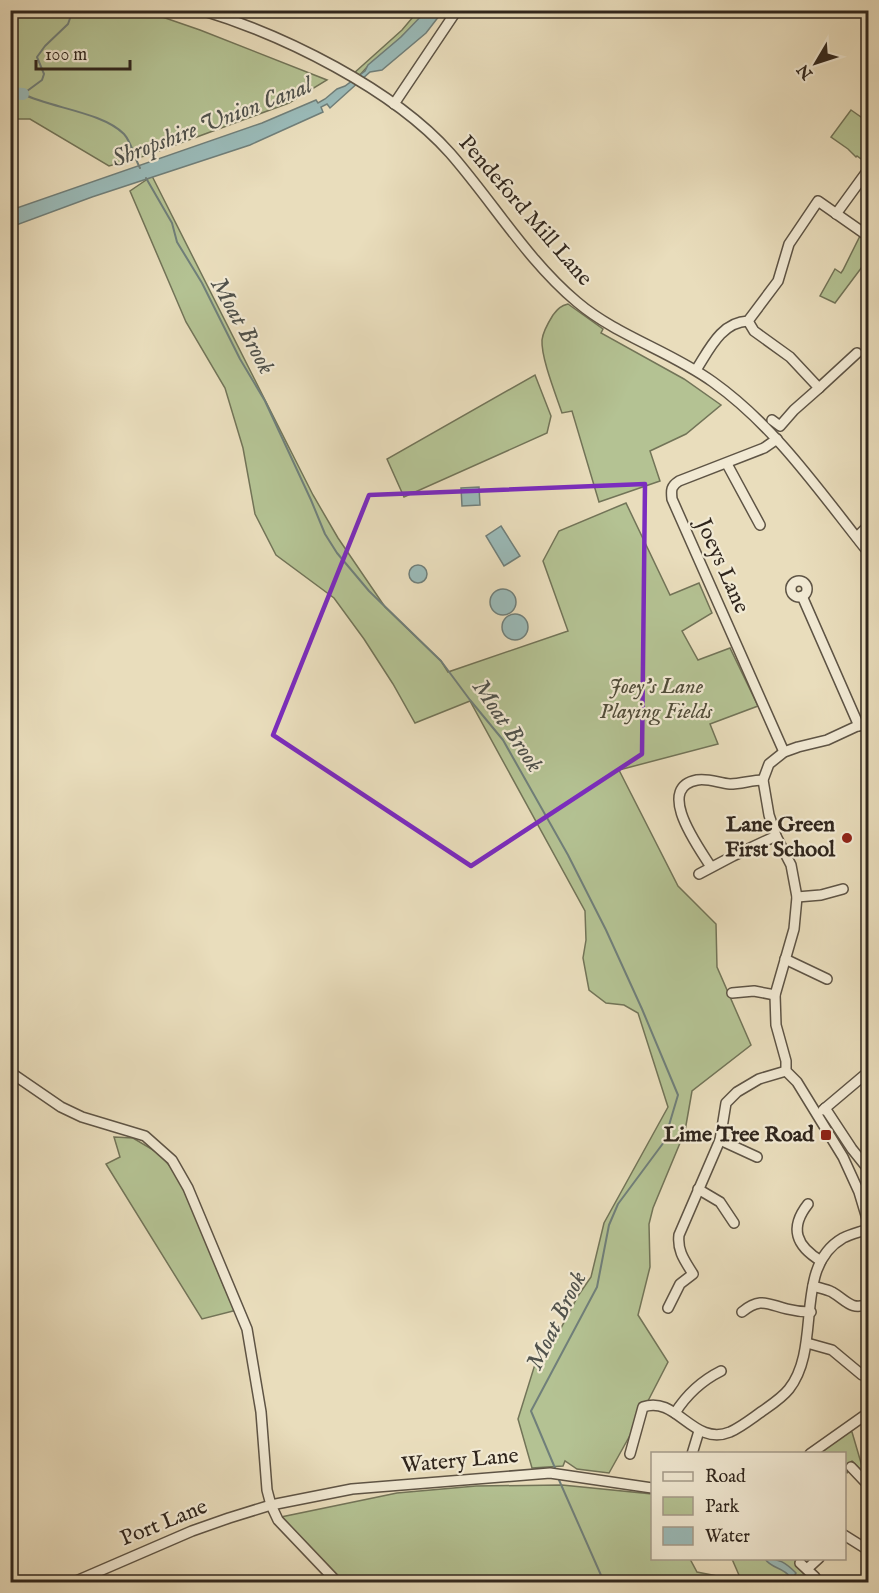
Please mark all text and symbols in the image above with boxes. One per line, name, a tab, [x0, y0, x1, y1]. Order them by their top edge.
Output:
scale bar	[36, 33, 130, 71]
north arrow	[786, 33, 846, 93]
text: 100 m	[45, 44, 87, 67]
text: N	[794, 59, 819, 84]
water label: Shropshire Union Canal	[108, 70, 319, 175]
street label: Pendeford Mill Lane	[452, 130, 598, 292]
water label: Moat Brook	[203, 272, 281, 380]
street label: Joeys Lane	[688, 512, 755, 618]
water label: Moat Brook	[464, 673, 550, 779]
park label: Joey's Lane Playing Fields	[600, 673, 713, 726]
place label: Lane Green First School	[725, 811, 836, 864]
marker: Lane Green First School	[840, 831, 854, 845]
place label: Lime Tree Road	[664, 1121, 815, 1149]
marker: Lime Tree Road	[819, 1128, 833, 1142]
water label: Moat Brook	[520, 1266, 594, 1376]
street label: Watery Lane	[400, 1442, 520, 1480]
legend	[651, 1452, 846, 1560]
text: Road	[705, 1466, 746, 1489]
street label: Port Lane	[116, 1493, 212, 1553]
text: Park	[705, 1496, 740, 1519]
text: Water	[705, 1526, 750, 1549]

